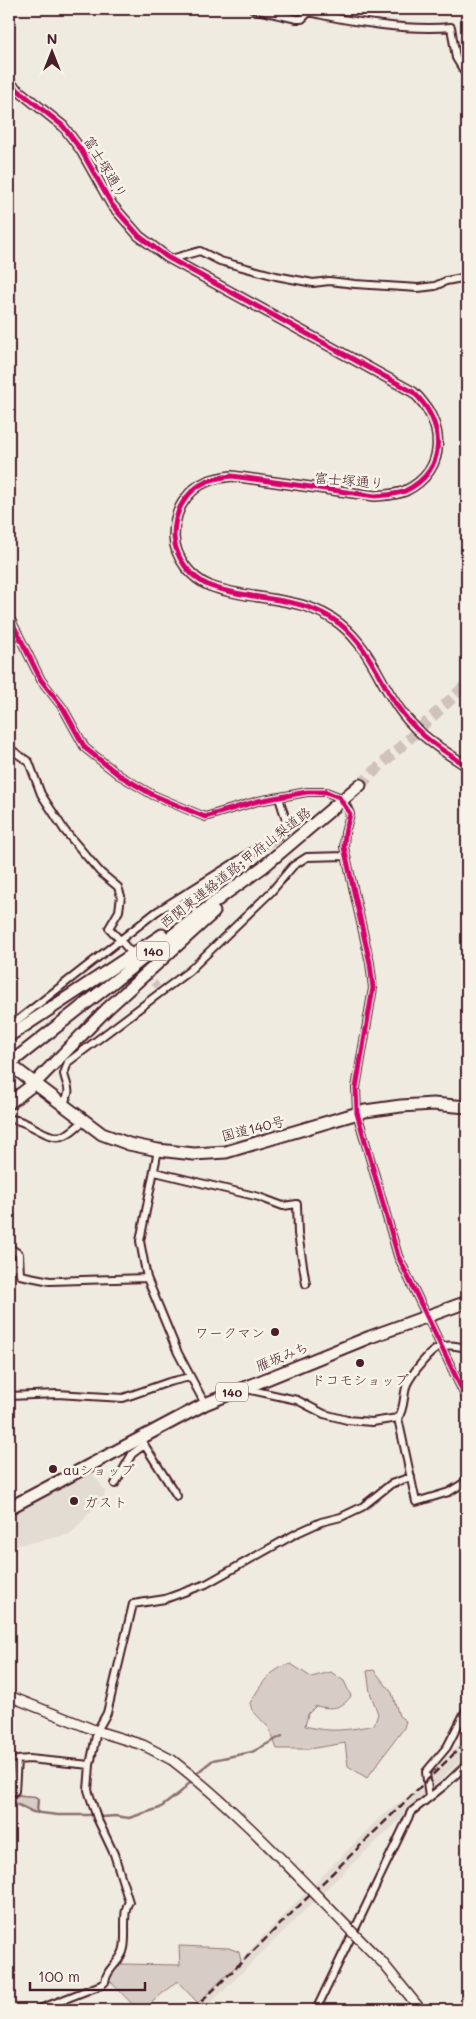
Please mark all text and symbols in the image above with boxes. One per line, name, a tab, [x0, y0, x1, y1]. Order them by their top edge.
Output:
north arrow	[28, 28, 78, 78]
text: N	[47, 29, 57, 48]
street label: 富士塚通り	[80, 132, 132, 202]
street label: 富士塚通り	[313, 467, 385, 493]
street label: 西関東連絡道路;甲府山梨道路	[156, 802, 314, 932]
road number: 140	[137, 941, 169, 960]
street label: 国道140号	[219, 1111, 287, 1145]
place label: ワークマン	[195, 1323, 265, 1342]
marker: ワークマン	[269, 1326, 281, 1338]
street label: 雁坂みち	[253, 1337, 311, 1375]
marker: ドコモショップ	[354, 1357, 366, 1369]
place label: ドコモショップ	[311, 1370, 409, 1389]
road number: 140	[216, 1382, 248, 1401]
place label: auショップ	[63, 1460, 135, 1479]
marker: auショップ	[47, 1463, 59, 1475]
place label: ガスト	[84, 1492, 127, 1511]
marker: ガスト	[68, 1495, 80, 1507]
scale bar	[30, 1959, 145, 1991]
text: 100 m	[38, 1966, 80, 1986]

